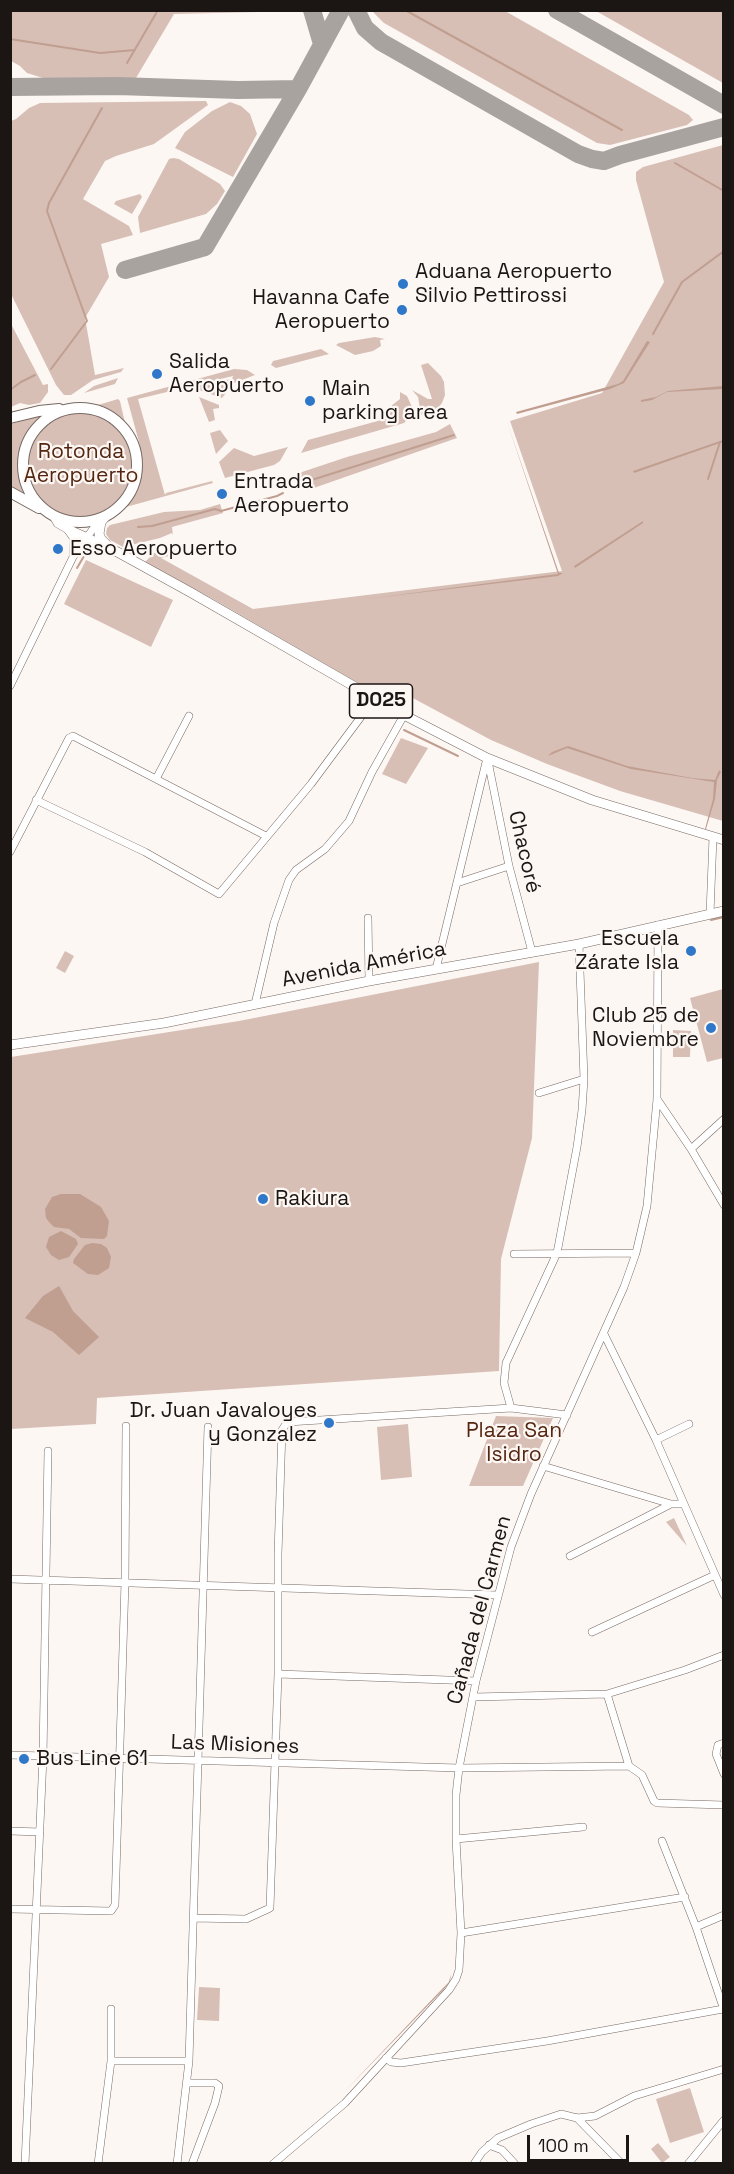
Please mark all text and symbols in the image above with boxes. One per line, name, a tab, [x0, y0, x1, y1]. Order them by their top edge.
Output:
place label: Aduana Aeropuerto Silvio Pettirossi	[415, 259, 612, 309]
marker: Aduana Aeropuerto Silvio Pettirossi	[396, 277, 410, 291]
place label: Havanna Cafe Aeropuerto	[252, 285, 390, 335]
marker: Havanna Cafe Aeropuerto	[395, 303, 409, 317]
place label: Salida Aeropuerto	[169, 349, 284, 399]
marker: Salida Aeropuerto	[150, 367, 164, 381]
place label: Main parking area	[322, 376, 448, 426]
marker: Main parking area	[303, 394, 317, 408]
park label: Rotonda Aeropuerto	[23, 439, 139, 489]
place label: Entrada Aeropuerto	[234, 469, 349, 519]
marker: Entrada Aeropuerto	[215, 487, 229, 501]
place label: Esso Aeropuerto	[70, 536, 237, 562]
marker: Esso Aeropuerto	[51, 542, 65, 556]
road number: D025	[350, 684, 412, 718]
street label: Chacoré	[502, 808, 546, 896]
place label: Escuela Zárate Isla	[575, 926, 679, 976]
street label: Avenida América	[280, 937, 448, 993]
marker: Escuela Zárate Isla	[684, 944, 698, 958]
place label: Club 25 de Noviembre	[592, 1003, 699, 1053]
marker: Club 25 de Noviembre	[704, 1021, 718, 1035]
place label: Rakiura	[275, 1186, 349, 1212]
marker: Rakiura	[256, 1192, 270, 1206]
place label: Dr. Juan Javaloyes y Gonzalez	[130, 1398, 317, 1448]
marker: Dr. Juan Javaloyes y Gonzalez	[322, 1416, 336, 1430]
park label: Plaza San Isidro	[466, 1418, 562, 1468]
street label: Cañada del Carmen	[443, 1513, 517, 1707]
street label: Las Misiones	[170, 1730, 300, 1760]
place label: Bus Line 61	[36, 1746, 148, 1772]
marker: Bus Line 61	[17, 1752, 31, 1766]
scale bar	[530, 2123, 632, 2161]
text: 100 m	[538, 2134, 589, 2157]

